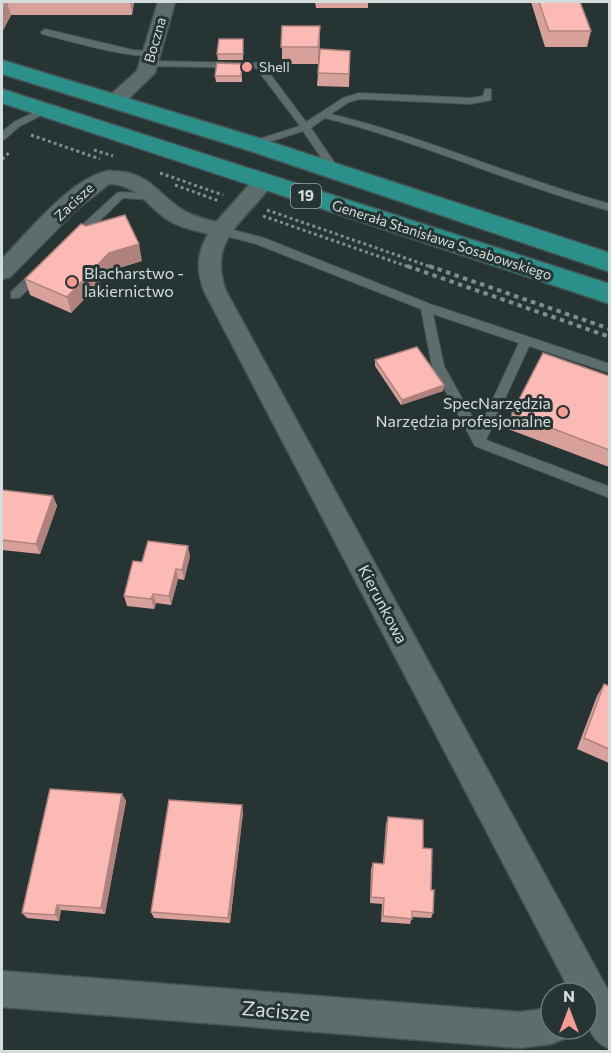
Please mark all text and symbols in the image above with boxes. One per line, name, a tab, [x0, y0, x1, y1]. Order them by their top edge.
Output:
street label: Boczna	[140, 15, 169, 65]
place label: Shell	[259, 58, 290, 75]
marker: Shell	[240, 60, 254, 74]
street label: Zacisze	[50, 179, 97, 224]
road number: 19	[291, 184, 321, 208]
street label: Generała Stanisława Sosabowskiego	[330, 196, 554, 283]
place label: Blacharstwo - lakiernictwo	[84, 263, 184, 300]
marker: Blacharstwo - lakiernictwo	[65, 275, 79, 289]
place label: SpecNarzędzia Narzędzia profesjonalne	[376, 393, 551, 430]
marker: SpecNarzędzia Narzędzia profesjonalne	[556, 405, 570, 419]
street label: Kierunkowa	[355, 561, 412, 646]
north arrow	[539, 981, 599, 1041]
text: N	[563, 986, 575, 1005]
street label: Zacisze	[241, 995, 311, 1025]

